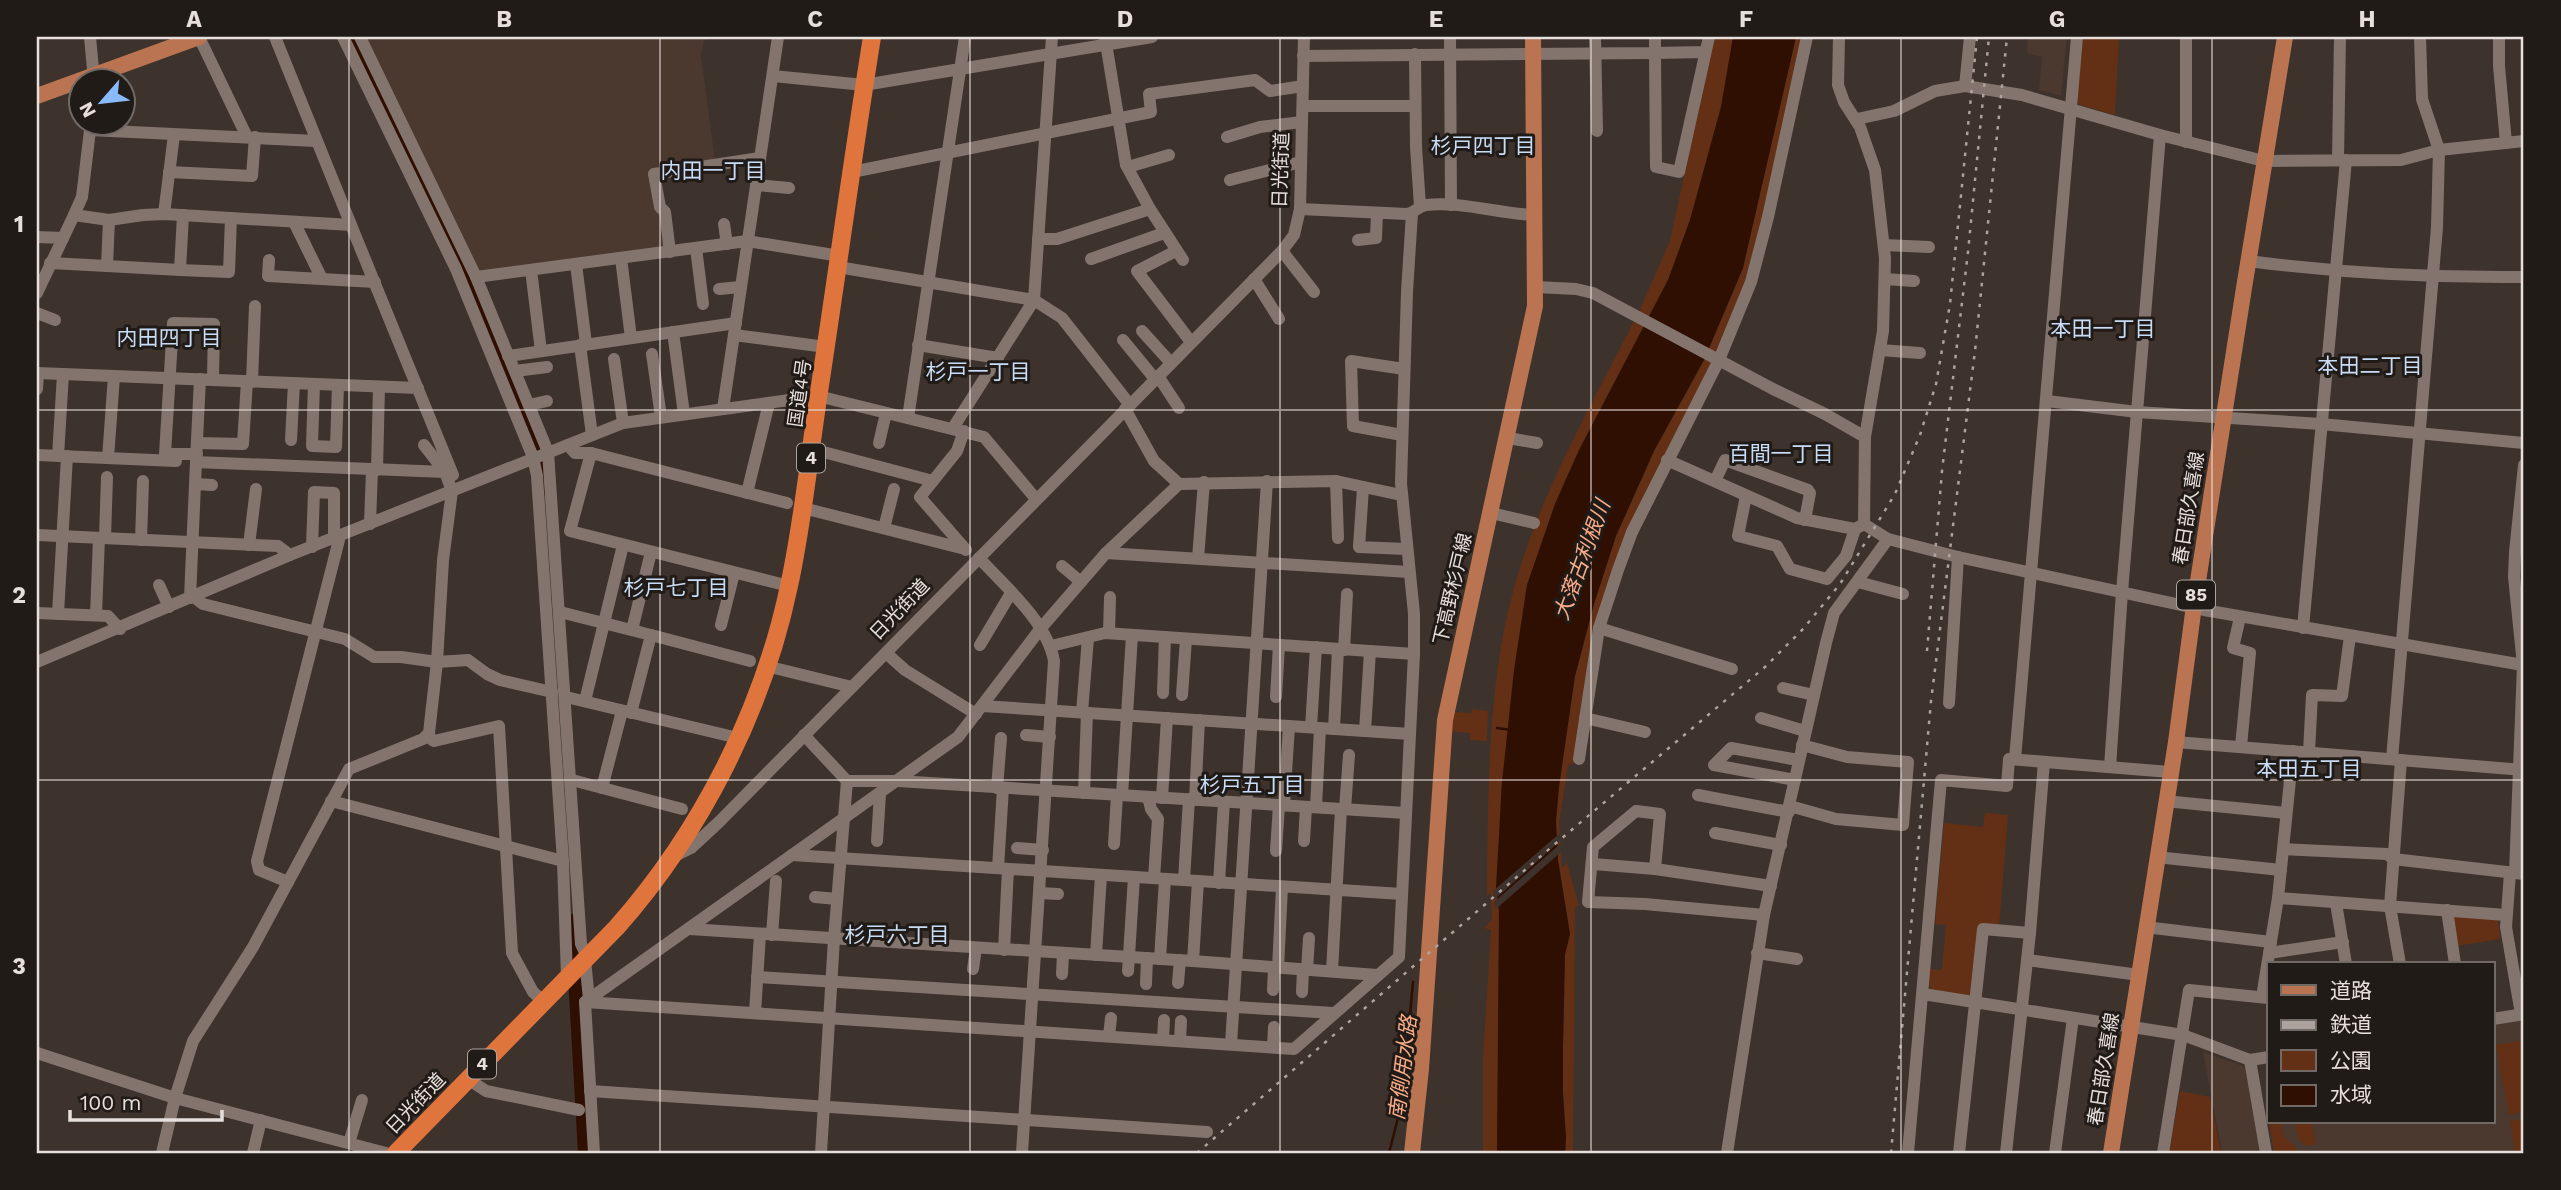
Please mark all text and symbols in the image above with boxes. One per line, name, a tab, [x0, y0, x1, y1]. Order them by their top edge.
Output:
text: A	[186, 6, 202, 33]
text: B	[496, 6, 512, 33]
text: C	[807, 6, 823, 33]
text: D	[1117, 6, 1133, 33]
text: E	[1429, 6, 1443, 33]
text: F	[1739, 6, 1753, 33]
text: G	[2049, 6, 2065, 33]
text: H	[2358, 6, 2376, 33]
north arrow	[66, 66, 136, 136]
text: N	[74, 98, 101, 121]
street label: 日光街道	[1268, 132, 1293, 208]
district label: 杉戸四丁目	[1431, 133, 1536, 158]
district label: 内田一丁目	[661, 158, 766, 183]
text: 1	[14, 211, 24, 238]
district label: 本田一丁目	[2051, 316, 2156, 341]
district label: 内田四丁目	[117, 325, 222, 350]
district label: 本田二丁目	[2318, 353, 2423, 378]
street label: 国道4号	[783, 357, 816, 429]
district label: 杉戸一丁目	[926, 359, 1031, 384]
district label: 百間一丁目	[1729, 441, 1834, 466]
road number: 4	[797, 444, 825, 472]
street label: 春日部久喜線	[2168, 450, 2209, 566]
water label: 大落古利根川	[1548, 494, 1616, 623]
street label: 下高野杉戸線	[1428, 531, 1477, 647]
street label: 日光街道	[865, 574, 934, 645]
district label: 杉戸七丁目	[624, 575, 729, 600]
road number: 85	[2177, 580, 2215, 610]
text: 2	[12, 582, 26, 609]
district label: 本田五丁目	[2257, 756, 2362, 781]
district label: 杉戸五丁目	[1200, 772, 1305, 797]
district label: 杉戸六丁目	[845, 922, 950, 947]
text: 3	[12, 953, 26, 980]
legend	[2267, 962, 2494, 1124]
text: 道路	[2330, 978, 2372, 1003]
street label: 春日部久喜線	[2083, 1011, 2124, 1127]
water label: 南側用水路	[1384, 1012, 1422, 1122]
text: 鉄道	[2330, 1012, 2372, 1037]
text: 公園	[2330, 1048, 2372, 1073]
road number: 4	[468, 1050, 496, 1078]
street label: 日光街道	[381, 1068, 450, 1139]
scale bar	[70, 1078, 222, 1122]
text: 水域	[2330, 1082, 2372, 1107]
text: 100 m	[80, 1090, 142, 1115]

